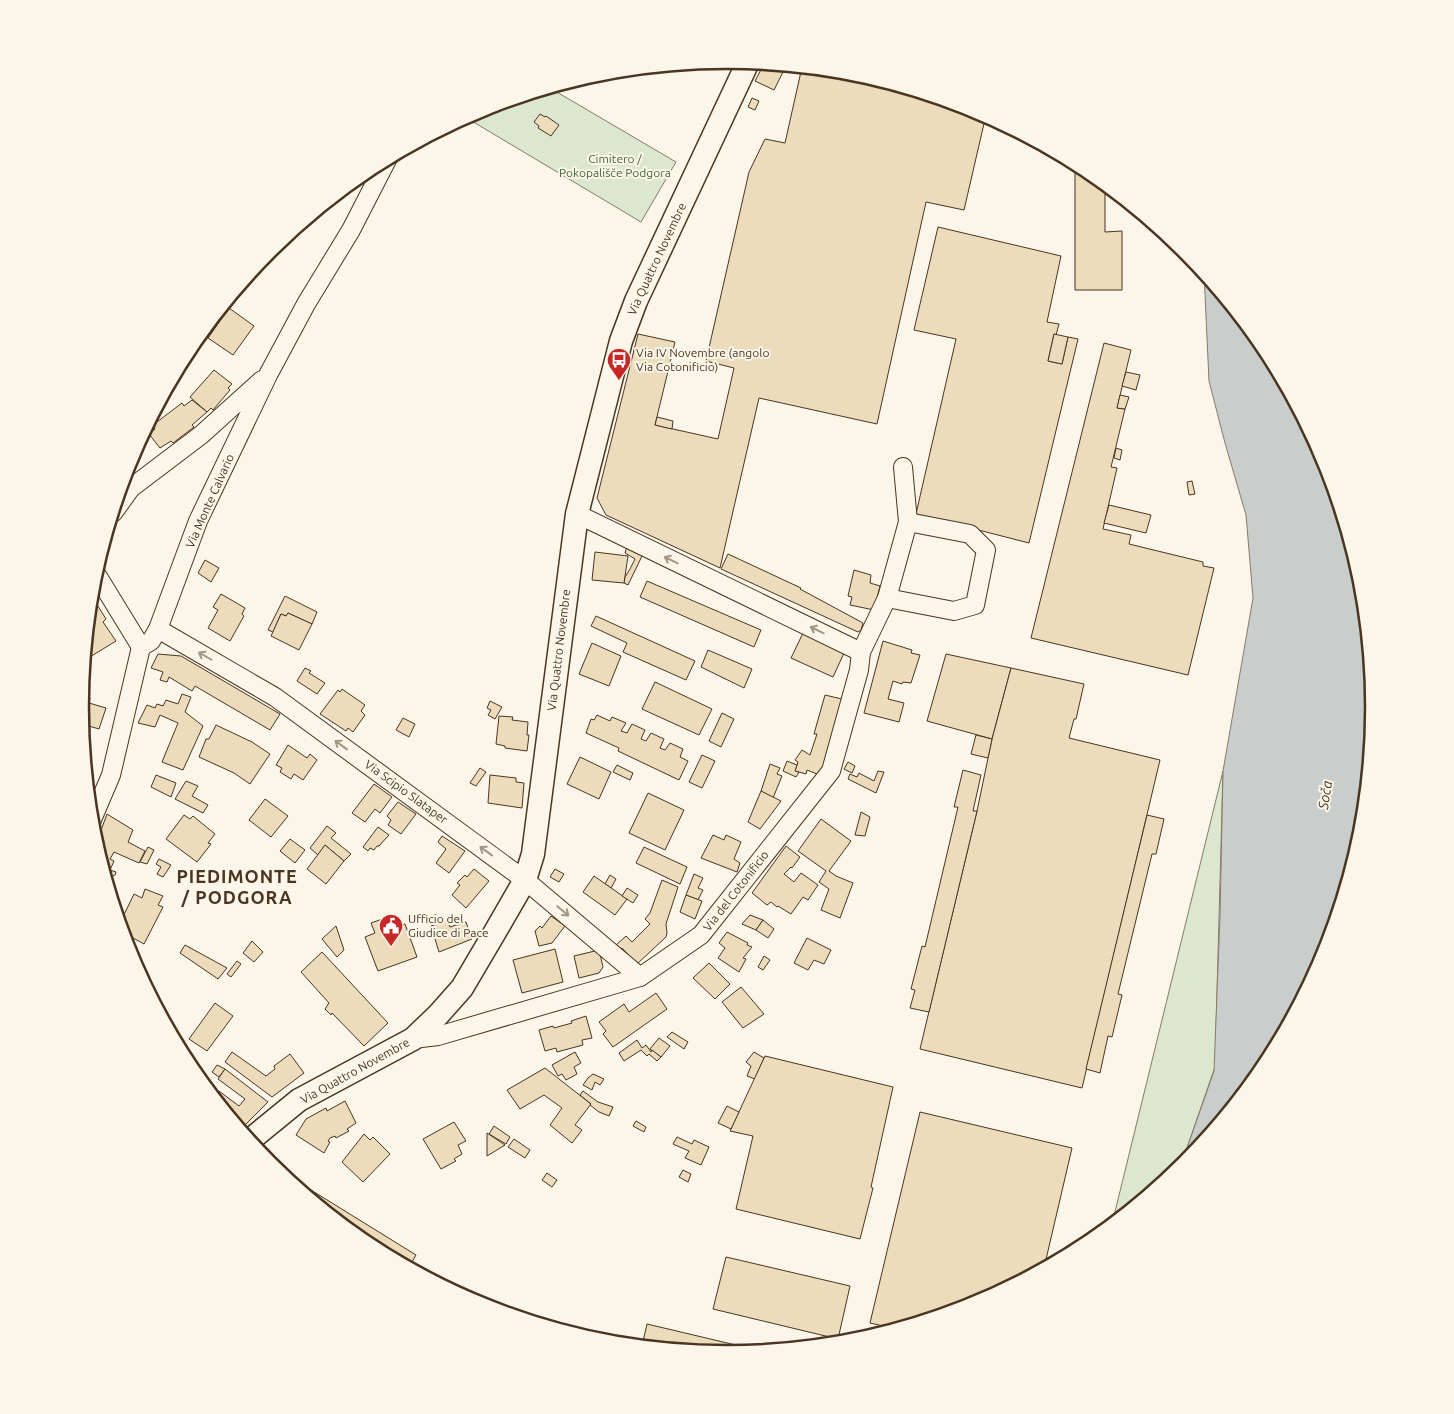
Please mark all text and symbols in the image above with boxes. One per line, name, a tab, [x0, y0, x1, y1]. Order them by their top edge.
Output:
park label: Cimitero / Pokopališče Podgora	[559, 152, 671, 179]
street label: Via Quattro Novembre	[625, 201, 688, 317]
place label: Via IV Novembre (angolo Via Cotonificio)	[636, 346, 769, 374]
bus stop icon: Via IV Novembre (angolo Via Cotonificio)	[606, 347, 632, 381]
street label: Via Monte Calvario	[183, 452, 236, 550]
one-way arrow	[664, 555, 679, 564]
street label: Via Quattro Novembre	[545, 588, 572, 712]
one-way arrow	[810, 625, 825, 635]
one-way arrow	[198, 651, 212, 661]
one-way arrow	[334, 740, 348, 750]
street label: Via Scipio Slataper	[362, 757, 451, 826]
water label: Soča	[1315, 779, 1335, 811]
one-way arrow	[479, 846, 493, 856]
street label: Via del Cotonificio	[700, 848, 771, 933]
district label: PIEDIMONTE / PODGORA	[176, 866, 298, 907]
one-way arrow	[556, 906, 569, 917]
place label: Ufficio del Giudice di Pace	[408, 912, 489, 939]
public building icon: Ufficio del Giudice di Pace	[378, 913, 404, 947]
street label: Via Quattro Novembre	[298, 1035, 411, 1106]

